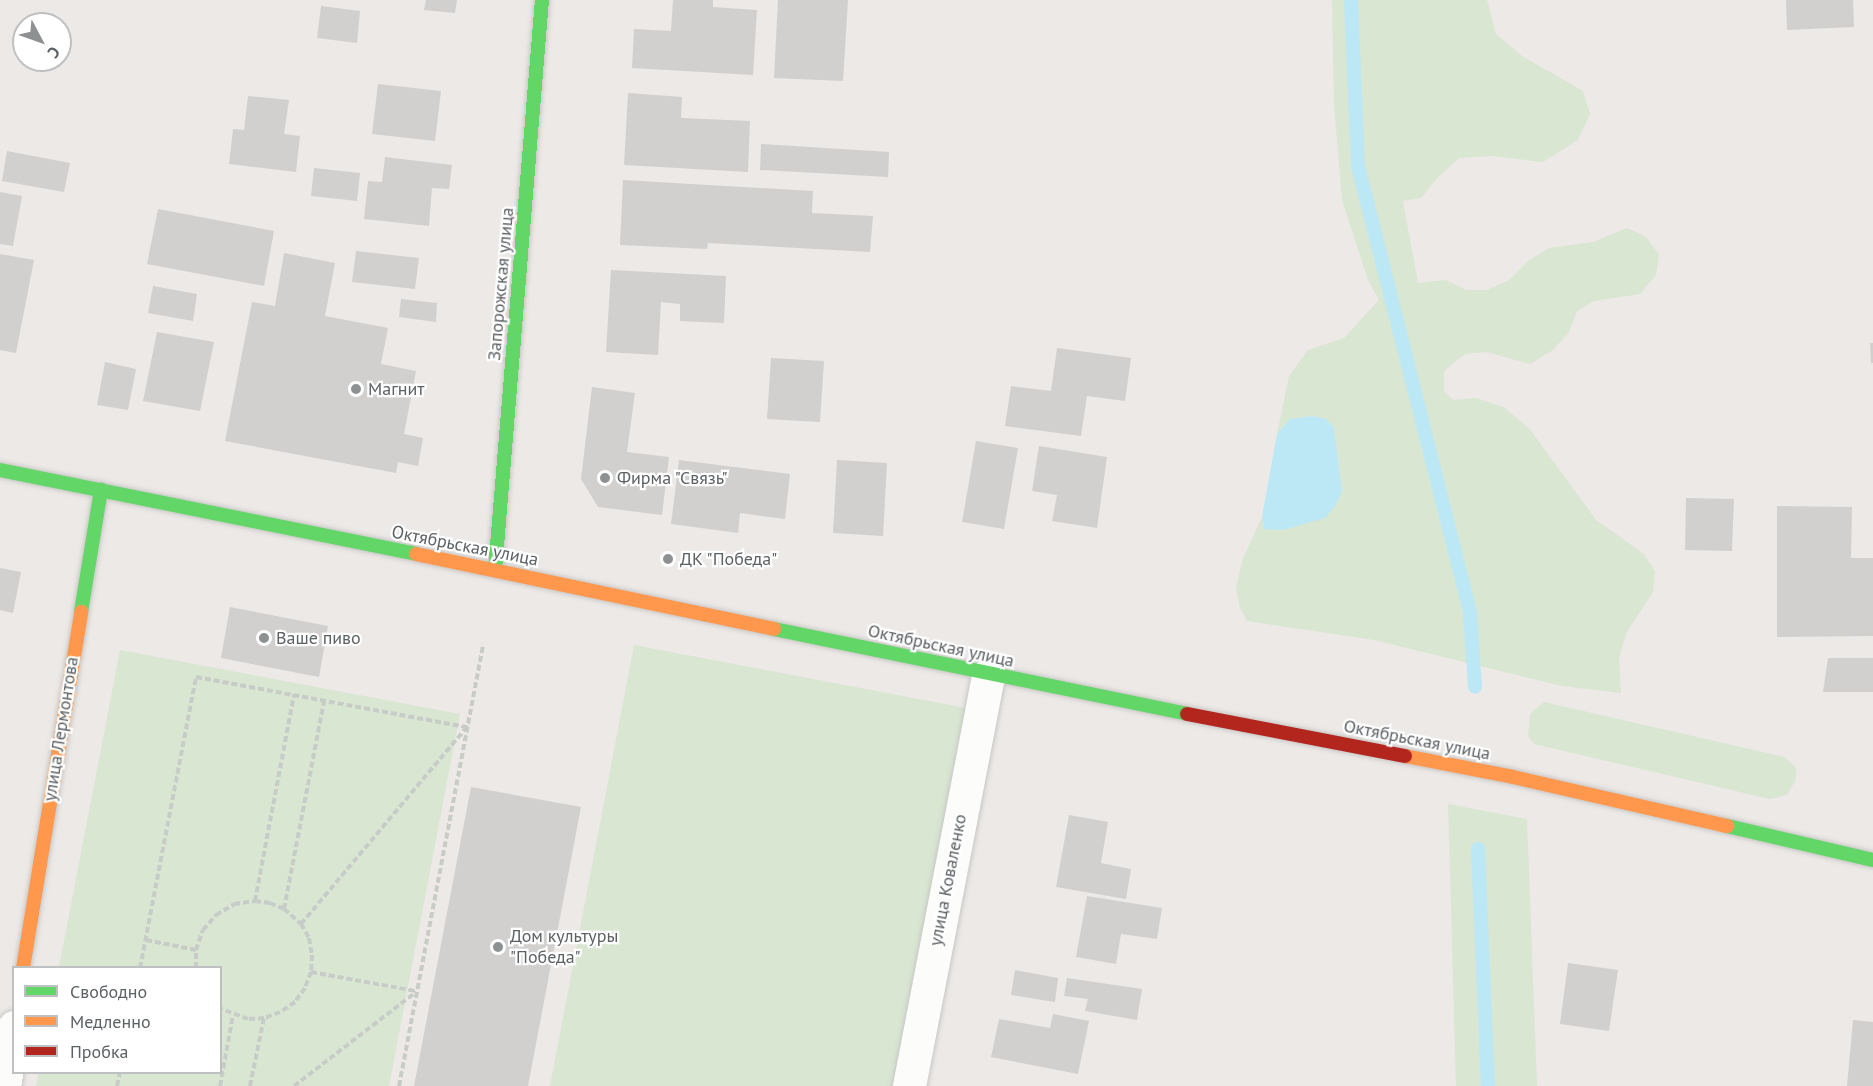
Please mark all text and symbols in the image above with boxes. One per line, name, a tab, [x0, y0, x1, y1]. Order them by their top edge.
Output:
north arrow	[12, 12, 72, 72]
text: С	[44, 43, 65, 62]
street label: Запорожская улица	[484, 206, 518, 362]
place label: Магнит	[368, 378, 425, 400]
marker: Магнит	[349, 382, 363, 396]
place label: Фирма "Связь"	[617, 467, 729, 489]
marker: Фирма "Связь"	[598, 471, 612, 485]
street label: Октябрьская улица	[390, 521, 540, 571]
place label: ДК "Победа"	[680, 548, 778, 570]
marker: ДК "Победа"	[661, 552, 675, 566]
street label: Октябрьская улица	[866, 620, 1016, 672]
place label: Ваше пиво	[276, 627, 361, 649]
marker: Ваше пиво	[257, 631, 271, 645]
street label: улица Лермонтова	[39, 655, 83, 803]
street label: Октябрьская улица	[1342, 715, 1492, 765]
street label: улица Коваленко	[925, 812, 971, 948]
place label: Дом культуры "Победа"	[510, 926, 618, 968]
marker: Дом культуры "Победа"	[491, 940, 505, 954]
legend	[12, 966, 222, 1074]
text: Свободно	[70, 980, 147, 1003]
text: Медленно	[70, 1010, 151, 1033]
text: Пробка	[70, 1040, 128, 1063]

